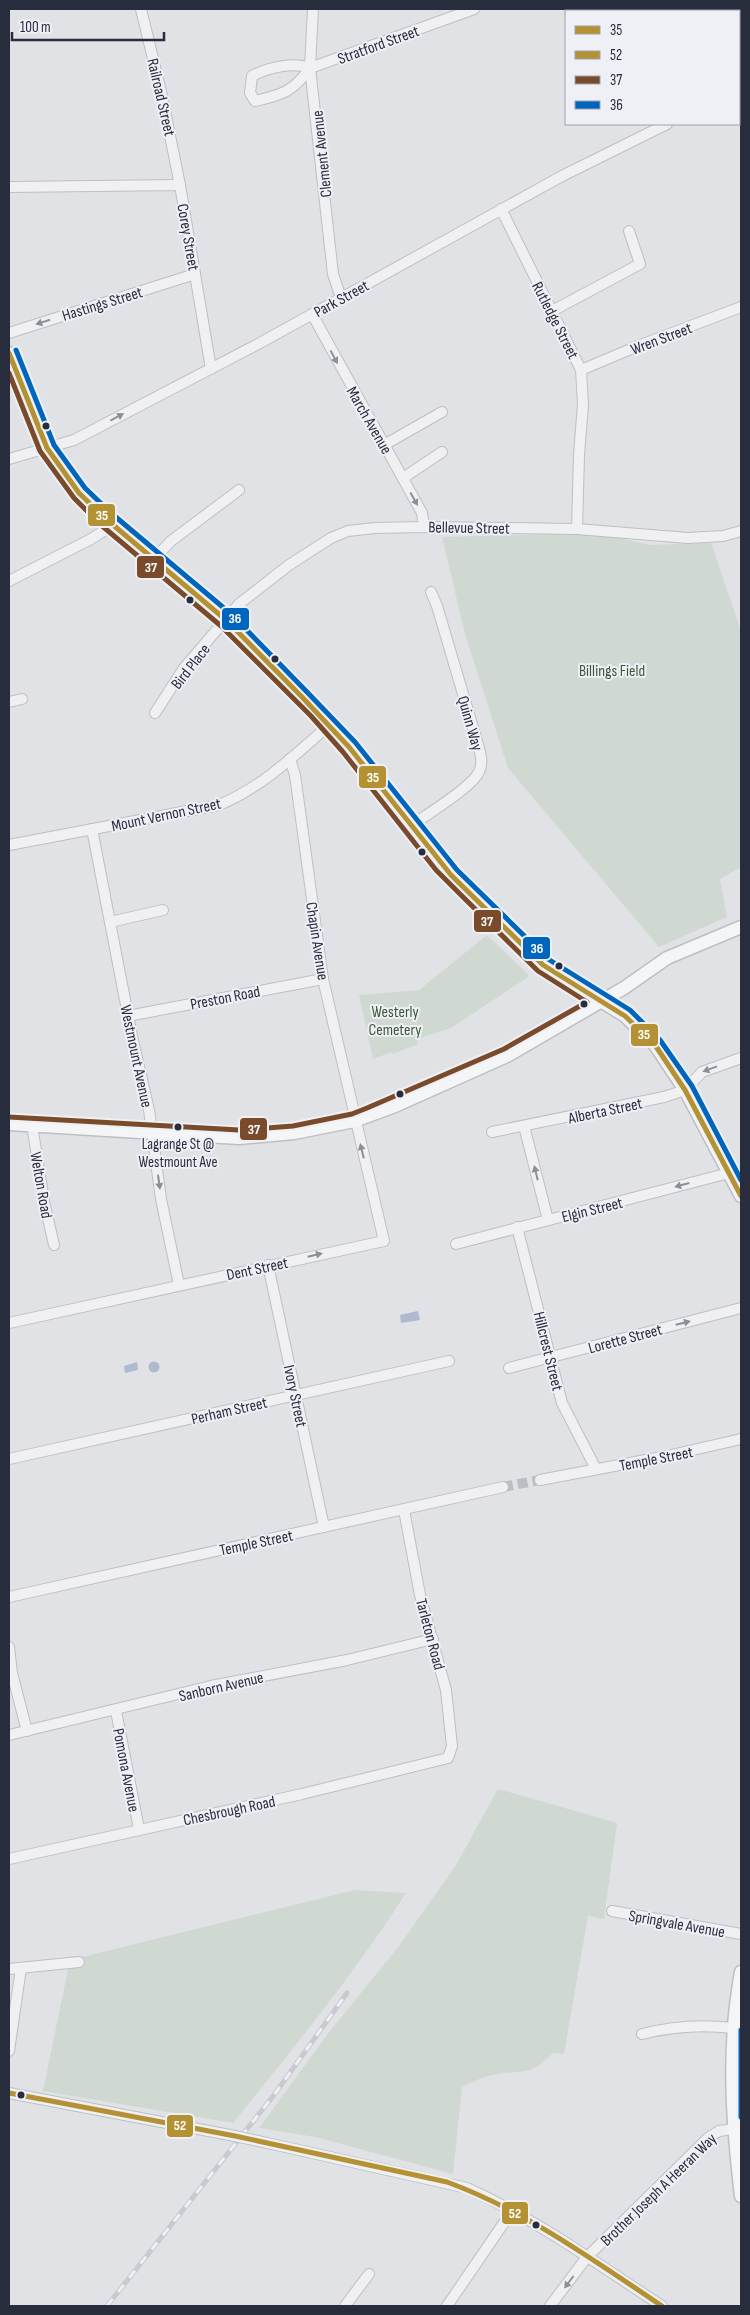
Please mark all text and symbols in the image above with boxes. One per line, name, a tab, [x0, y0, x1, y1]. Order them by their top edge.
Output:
scale bar	[12, 10, 165, 42]
legend	[565, 10, 740, 125]
text: 100 m	[20, 18, 51, 37]
text: 35	[610, 21, 622, 40]
street label: Stratford Street	[335, 22, 422, 69]
text: 52	[610, 46, 622, 65]
street label: Railroad Street	[142, 57, 179, 138]
text: 37	[610, 71, 622, 90]
text: 36	[610, 96, 623, 115]
street label: Clement Avenue	[308, 109, 337, 198]
street label: Corey Street	[172, 202, 203, 272]
street label: Park Street	[311, 276, 373, 322]
street label: Rutledge Street	[527, 279, 582, 363]
street label: Hastings Street	[60, 283, 145, 326]
one-way arrow	[35, 318, 50, 326]
street label: Wren Street	[628, 319, 695, 360]
one-way arrow	[330, 351, 339, 364]
street label: March Avenue	[342, 384, 396, 458]
one-way arrow	[110, 413, 124, 421]
unlabelled marker	[41, 421, 51, 431]
one-way arrow	[410, 492, 419, 505]
line badge: 35	[87, 503, 116, 527]
text: 35	[96, 507, 108, 524]
street label: Bellevue Street	[428, 518, 510, 539]
line badge: 37	[136, 555, 165, 579]
text: 37	[145, 559, 158, 576]
unlabelled marker	[185, 595, 195, 605]
line badge: 36	[221, 607, 250, 631]
text: 36	[229, 610, 242, 627]
street label: Bird Place	[168, 640, 215, 693]
unlabelled marker	[270, 654, 280, 664]
park label: Billings Field	[579, 662, 645, 681]
street label: Quinn Way	[453, 694, 486, 753]
line badge: 35	[358, 765, 387, 789]
text: 35	[367, 769, 379, 786]
street label: Mount Vernon Street	[110, 795, 223, 836]
unlabelled marker	[417, 847, 427, 857]
street label: Chapin Avenue	[301, 901, 332, 982]
line badge: 37	[473, 909, 502, 933]
text: 37	[481, 913, 494, 930]
line badge: 36	[522, 936, 551, 960]
text: 36	[531, 940, 544, 957]
unlabelled marker	[554, 961, 564, 971]
street label: Preston Road	[189, 982, 262, 1015]
unlabelled marker	[579, 999, 589, 1009]
street label: Westmount Avenue	[115, 1003, 156, 1109]
park label: Westerly Cemetery	[369, 1003, 421, 1040]
line badge: 35	[630, 1023, 659, 1047]
text: 35	[638, 1026, 650, 1043]
one-way arrow	[702, 1066, 717, 1074]
unlabelled marker	[395, 1089, 405, 1099]
street label: Alberta Street	[566, 1094, 644, 1129]
line badge: 37	[239, 1117, 268, 1141]
text: 37	[248, 1121, 261, 1138]
marker: Lagrange St @ Westmount Ave	[173, 1122, 183, 1132]
place label: Lagrange St @ Westmount Ave	[138, 1135, 218, 1172]
one-way arrow	[358, 1144, 366, 1159]
street label: Welton Road	[25, 1151, 56, 1220]
one-way arrow	[532, 1166, 540, 1181]
one-way arrow	[155, 1174, 163, 1190]
one-way arrow	[674, 1182, 689, 1190]
street label: Elgin Street	[560, 1194, 625, 1227]
one-way arrow	[308, 1251, 323, 1259]
street label: Dent Street	[225, 1254, 290, 1285]
street label: Hillcrest Street	[529, 1310, 567, 1393]
one-way arrow	[675, 1319, 690, 1327]
street label: Lorette Street	[586, 1320, 664, 1358]
street label: Ivory Street	[279, 1363, 310, 1429]
street label: Perham Street	[190, 1393, 269, 1429]
street label: Temple Street	[618, 1443, 695, 1476]
street label: Temple Street	[218, 1526, 295, 1561]
street label: Tarleton Road	[411, 1597, 448, 1672]
street label: Sanborn Avenue	[177, 1669, 265, 1706]
street label: Pomona Avenue	[108, 1727, 143, 1814]
street label: Chesbrough Road	[182, 1792, 277, 1830]
street label: Springvale Avenue	[627, 1907, 726, 1942]
unlabelled marker	[16, 2090, 26, 2100]
line badge: 52	[166, 2114, 194, 2138]
text: 52	[174, 2117, 186, 2134]
street label: Brother Joseph A Heeran Way	[597, 2130, 721, 2250]
line badge: 52	[501, 2201, 529, 2225]
text: 52	[509, 2205, 521, 2222]
unlabelled marker	[531, 2220, 541, 2230]
one-way arrow	[563, 2275, 574, 2288]

